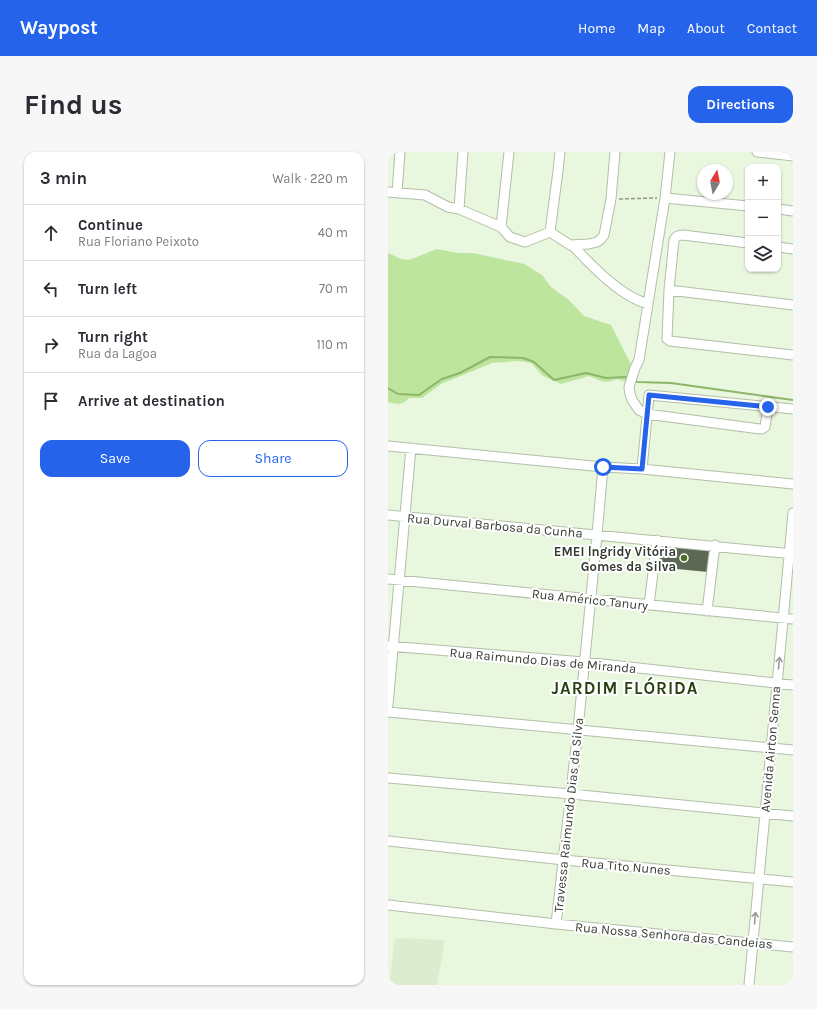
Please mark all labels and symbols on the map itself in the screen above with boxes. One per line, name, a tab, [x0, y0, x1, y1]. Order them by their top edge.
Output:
north arrow	[697, 164, 733, 200]
route end	[759, 398, 777, 416]
route start	[594, 458, 612, 476]
street label: Rua Durval Barbosa da Cunha	[407, 510, 583, 541]
place label: EMEI lngridy Vitória Gomes da Silva	[554, 544, 676, 574]
marker: EMEI lngridy Vitória Gomes da Silva	[679, 553, 689, 563]
street label: Rua Américo Tanury	[531, 586, 649, 613]
street label: Rua Raimundo Dias de Miranda	[449, 645, 637, 676]
one-way arrow	[775, 657, 782, 670]
district label: JARDIM FLÓRIDA	[552, 676, 698, 698]
street label: Avenida Airton Senna	[758, 685, 783, 813]
street label: Travessa Raimundo Dias da Silva	[551, 717, 586, 913]
street label: Rua Tito Nunes	[581, 855, 671, 878]
one-way arrow	[752, 912, 759, 925]
street label: Rua Nossa Senhora das Candeias	[575, 919, 774, 952]

